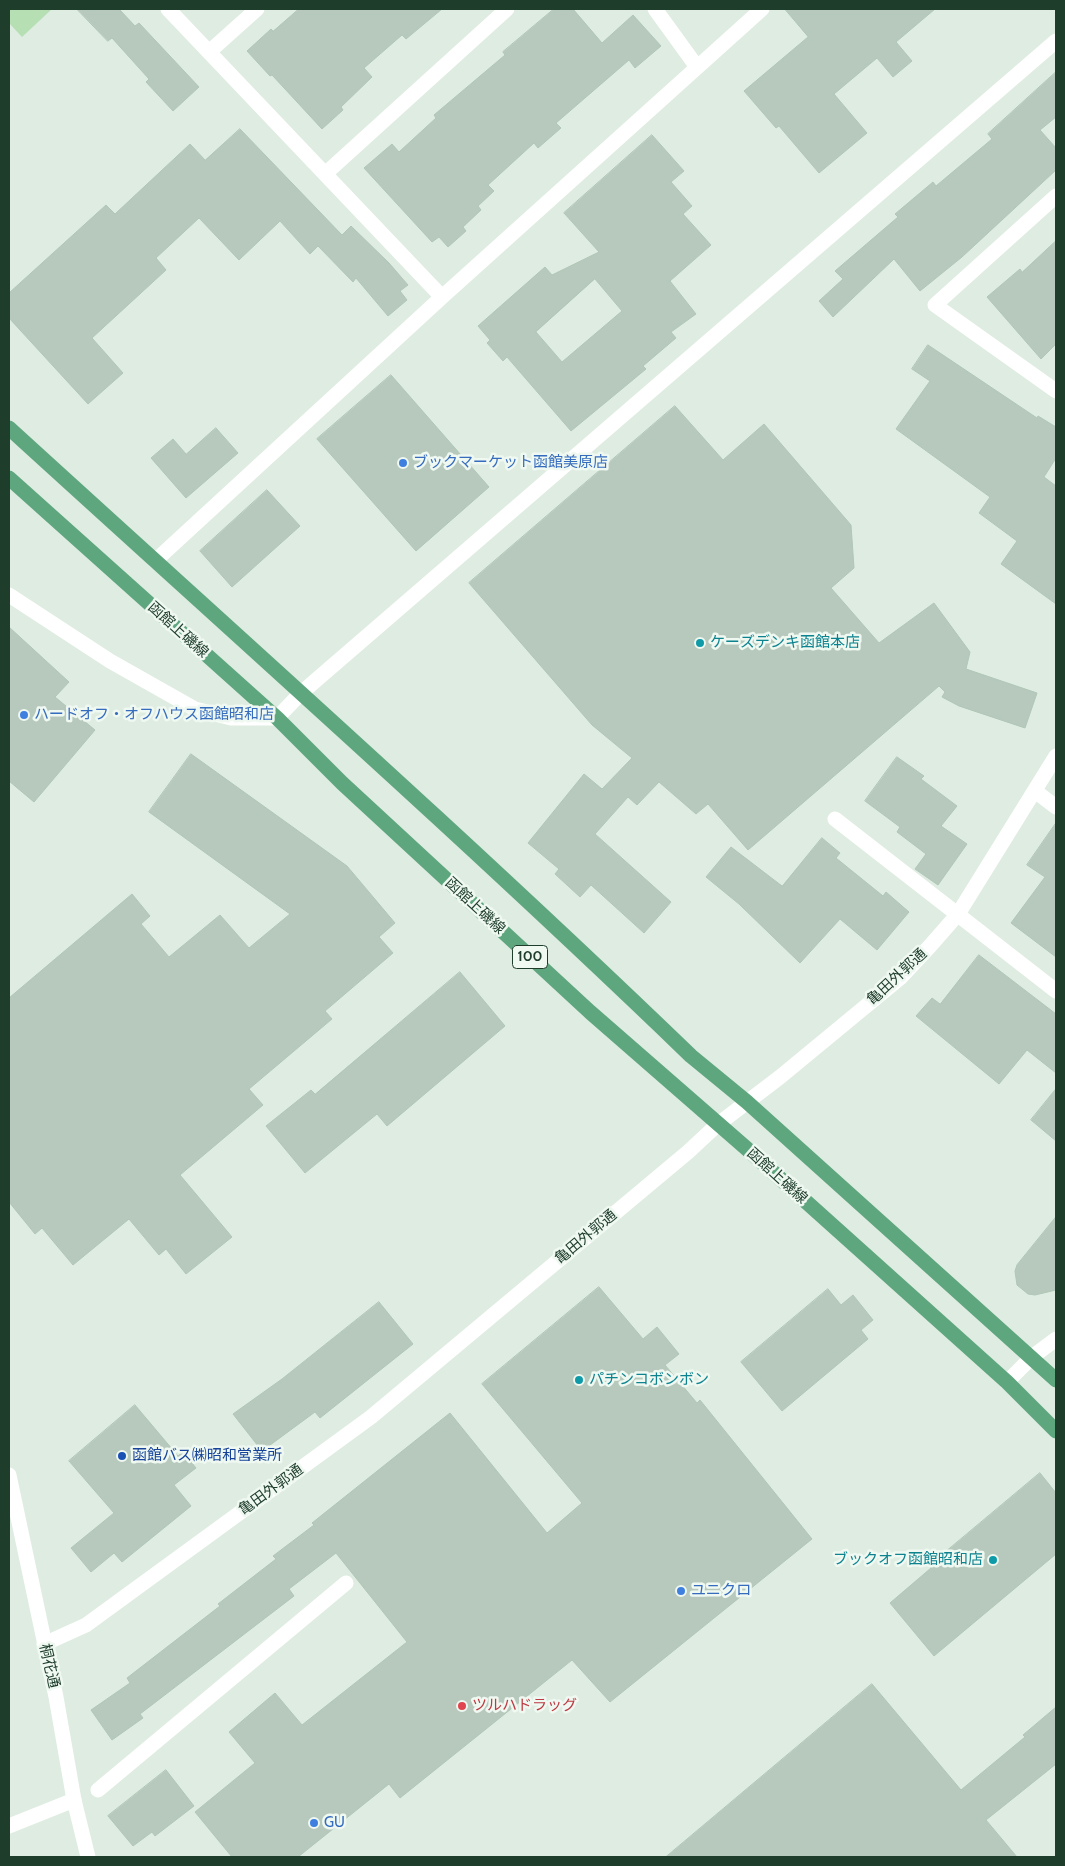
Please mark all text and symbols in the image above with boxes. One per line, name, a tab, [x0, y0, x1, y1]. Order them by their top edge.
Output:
place label: ブックマーケット函館美原店	[413, 454, 608, 472]
marker: ブックマーケット函館美原店	[397, 457, 409, 469]
street label: 函館上磯線	[144, 598, 212, 662]
place label: ケーズデンキ函館本店	[710, 634, 860, 652]
marker: ケーズデンキ函館本店	[694, 637, 706, 649]
place label: ハードオフ・オフハウス函館昭和店	[34, 706, 274, 724]
marker: ハードオフ・オフハウス函館昭和店	[18, 709, 30, 721]
street label: 函館上磯線	[441, 874, 509, 938]
street label: 亀田外郭通	[863, 945, 931, 1009]
road number: 100	[512, 946, 548, 969]
street label: 函館上磯線	[743, 1144, 811, 1208]
street label: 亀田外郭通	[551, 1206, 621, 1268]
place label: パチンコボンボン	[589, 1371, 709, 1389]
marker: パチンコボンボン	[573, 1374, 585, 1386]
place label: 函館バス㈱昭和営業所	[132, 1447, 282, 1465]
marker: 函館バス㈱昭和営業所	[116, 1450, 128, 1462]
street label: 亀田外郭通	[235, 1461, 307, 1519]
place label: ブックオフ函館昭和店	[833, 1551, 983, 1569]
marker: ブックオフ函館昭和店	[987, 1554, 999, 1566]
place label: ユニクロ	[691, 1582, 751, 1600]
marker: ユニクロ	[675, 1585, 687, 1597]
street label: 桐花通	[35, 1642, 63, 1690]
place label: ツルハドラッグ	[472, 1697, 577, 1715]
marker: ツルハドラッグ	[456, 1700, 468, 1712]
place label: GU	[324, 1814, 345, 1832]
marker: GU	[308, 1817, 320, 1829]

